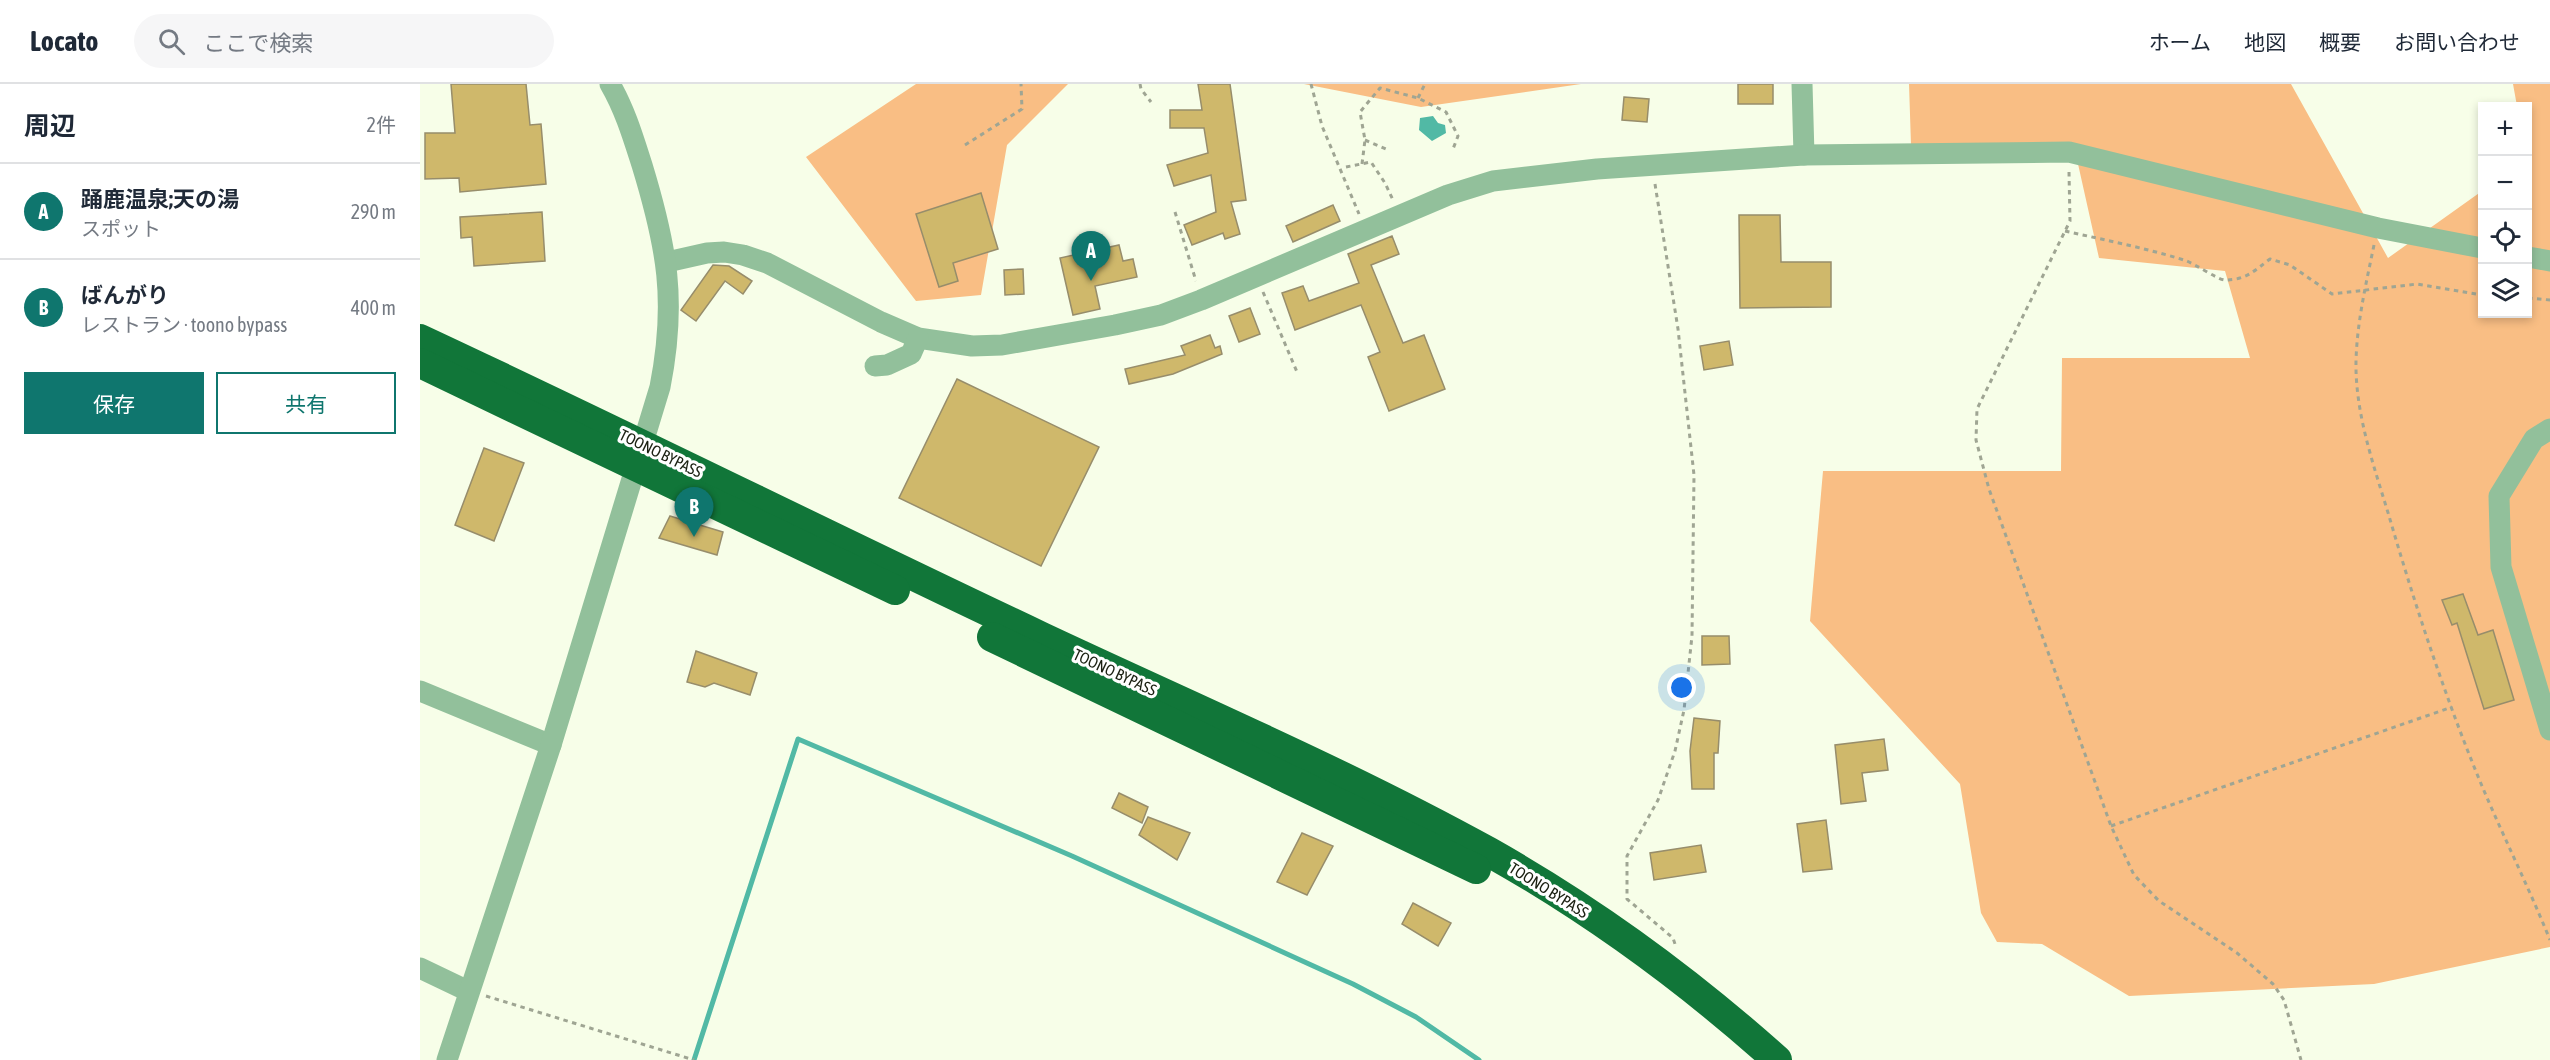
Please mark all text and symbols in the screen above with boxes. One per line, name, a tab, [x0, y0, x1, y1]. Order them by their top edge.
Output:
search box	[134, 14, 554, 68]
text: Locato	[30, 25, 98, 57]
icon: search	[155, 25, 188, 58]
text: ここで検索	[203, 30, 313, 56]
text: ホーム	[2149, 30, 2211, 54]
text: 地図	[2244, 30, 2286, 54]
text: 概要	[2319, 30, 2361, 54]
text: お問い合わせ	[2394, 30, 2520, 54]
map controls	[2478, 102, 2532, 318]
button: +	[2478, 102, 2532, 156]
text: 周辺	[24, 111, 76, 141]
text: 2件	[367, 113, 396, 136]
button: −	[2478, 156, 2532, 210]
text: 踊鹿温泉;天の湯	[81, 186, 239, 212]
text: A	[39, 200, 48, 223]
text: 290 m	[351, 200, 396, 223]
button: locate	[2478, 210, 2532, 264]
text: スポット	[81, 217, 161, 240]
pin: A	[1072, 232, 1110, 281]
button: layers	[2478, 264, 2532, 318]
text: ばんがり	[81, 282, 169, 308]
text: B	[39, 296, 48, 319]
text: 400 m	[351, 296, 396, 319]
text: レストラン · toono bypass	[81, 313, 287, 336]
button: 保存	[24, 372, 204, 434]
button: 共有	[216, 372, 396, 434]
street label: TOONO BYPASS	[617, 425, 705, 481]
pin: B	[674, 488, 714, 537]
street label: TOONO BYPASS	[1071, 645, 1160, 699]
your location	[1667, 673, 1696, 702]
street label: TOONO BYPASS	[1506, 859, 1592, 922]

